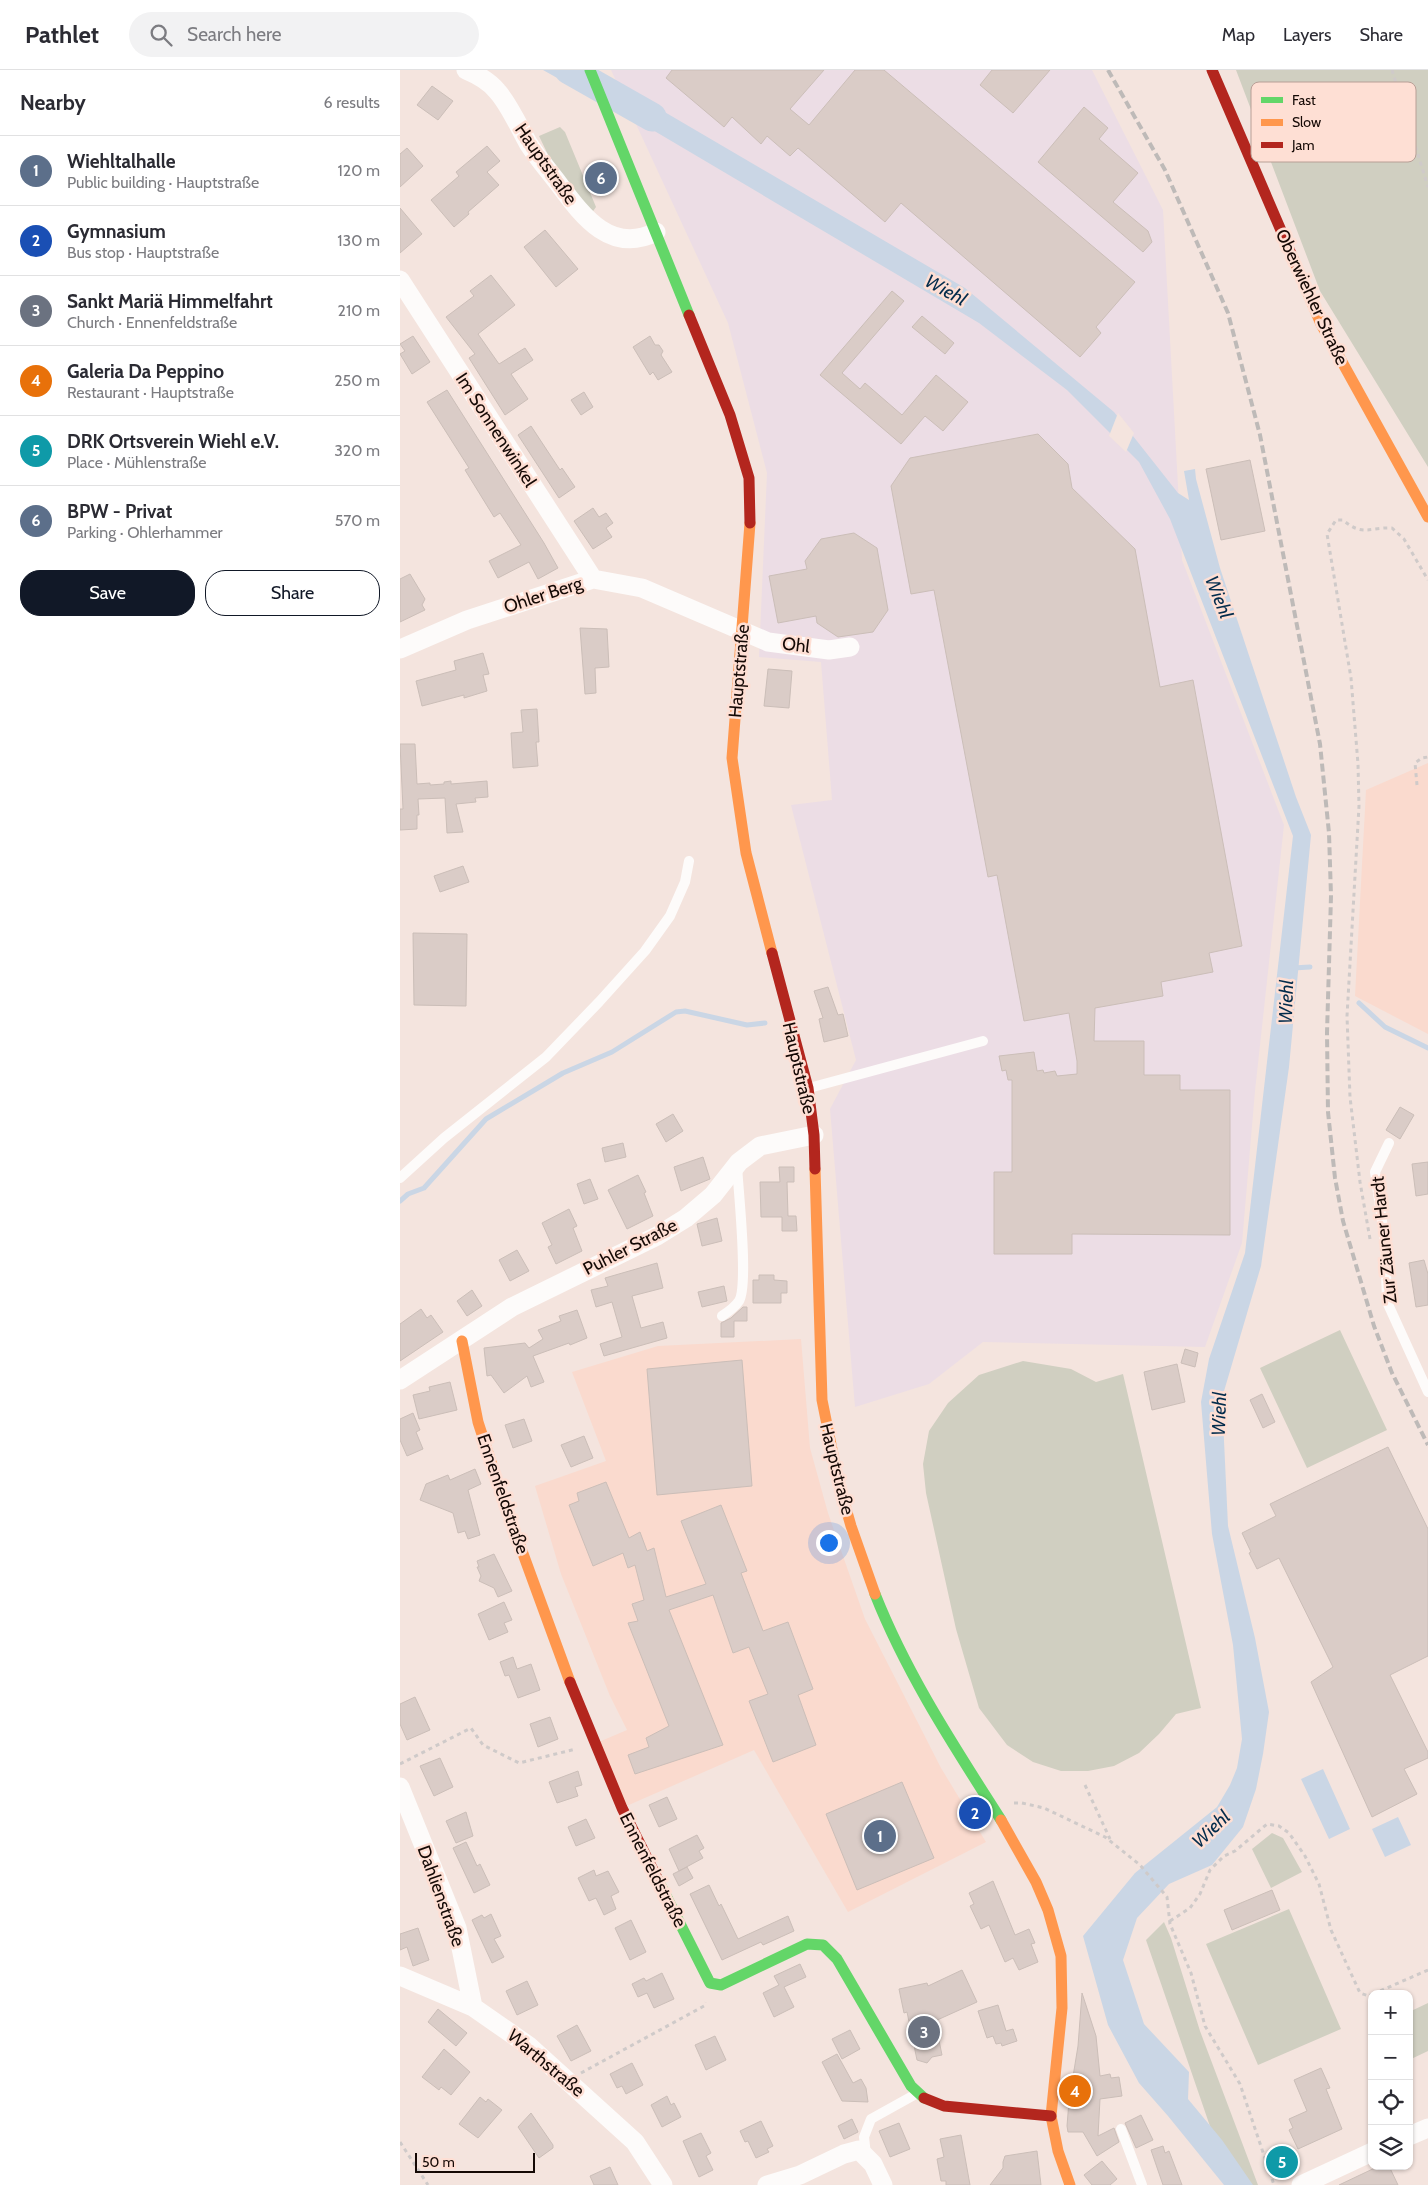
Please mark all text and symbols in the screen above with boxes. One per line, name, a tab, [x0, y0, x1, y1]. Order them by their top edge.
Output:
search box	[129, 12, 479, 57]
text: Pathlet	[25, 20, 99, 49]
icon: search	[147, 21, 175, 49]
text: Search here	[187, 23, 281, 46]
text: Map	[1222, 24, 1255, 46]
text: Layers	[1283, 24, 1332, 46]
text: Share	[1360, 24, 1403, 46]
legend	[1251, 82, 1416, 162]
text: Nearby	[20, 90, 86, 115]
text: Fast	[1292, 91, 1316, 109]
text: 6 results	[324, 93, 380, 112]
text: Slow	[1292, 113, 1321, 131]
street label: Hauptstraße	[510, 119, 582, 209]
text: Jam	[1291, 136, 1314, 154]
text: Wiehltalhalle	[67, 150, 176, 173]
pin: 6	[585, 159, 617, 197]
text: 1	[33, 161, 39, 180]
text: 120 m	[338, 161, 380, 180]
text: Public building · Hauptstraße	[67, 173, 259, 192]
text: Gymnasium	[67, 220, 166, 243]
street label: Oberwiehler Straße	[1271, 225, 1353, 369]
text: 2	[32, 231, 40, 250]
text: 130 m	[337, 231, 380, 250]
text: Bus stop · Hauptstraße	[67, 243, 219, 262]
water label: Wiehl	[921, 269, 971, 311]
text: Sankt Mariä Himmelfahrt	[67, 290, 273, 313]
text: 3	[32, 301, 40, 320]
text: 210 m	[338, 301, 380, 320]
text: Church · Ennenfeldstraße	[67, 313, 237, 332]
text: Galeria Da Peppino	[67, 360, 224, 383]
street label: Im Sonnenwinkel	[451, 369, 542, 492]
text: 4	[31, 371, 41, 390]
text: 250 m	[334, 371, 380, 390]
text: Restaurant · Hauptstraße	[67, 383, 234, 402]
text: DRK Ortsverein Wiehl e.V.	[67, 430, 279, 453]
text: 5	[32, 441, 40, 460]
text: 320 m	[334, 441, 380, 460]
text: Place · Mühlenstraße	[67, 453, 207, 472]
text: BPW - Privat	[67, 500, 172, 523]
text: 6	[32, 511, 41, 530]
text: 570 m	[335, 511, 380, 530]
text: Parking · Ohlerhammer	[67, 523, 223, 542]
button: Save	[20, 570, 195, 616]
button: Share	[205, 570, 380, 616]
street label: Ohler Berg	[501, 572, 586, 618]
water label: Wiehl	[1200, 572, 1238, 622]
street label: Hauptstraße	[724, 623, 754, 719]
street label: Ohl	[781, 632, 812, 658]
water label: Wiehl	[1274, 979, 1298, 1025]
street label: Hauptstraße	[778, 1020, 820, 1116]
street label: Zur Zäuner Hardt	[1366, 1175, 1402, 1305]
street label: Puhler Straße	[579, 1214, 681, 1280]
water label: Wiehl	[1207, 1391, 1231, 1437]
street label: Hauptstraße	[815, 1421, 859, 1517]
street label: Ennenfeldstraße	[472, 1431, 534, 1557]
your location	[816, 1530, 842, 1556]
pin: 2	[959, 1794, 991, 1832]
water label: Wiehl	[1187, 1805, 1235, 1853]
street label: Ennenfeldstraße	[615, 1809, 691, 1931]
pin: 1	[864, 1817, 896, 1855]
street label: Dahlienstraße	[413, 1842, 469, 1950]
map controls	[1368, 1990, 1413, 2170]
button: +	[1368, 1990, 1413, 2035]
pin: 3	[908, 2013, 940, 2051]
street label: Warthstraße	[503, 2024, 589, 2102]
button: −	[1368, 2035, 1413, 2080]
pin: 4	[1059, 2072, 1091, 2110]
button: locate	[1368, 2080, 1413, 2125]
button: layers	[1368, 2125, 1413, 2170]
pin: 5	[1266, 2143, 1298, 2181]
scale bar	[415, 2150, 535, 2173]
text: 50 m	[422, 2153, 455, 2171]

